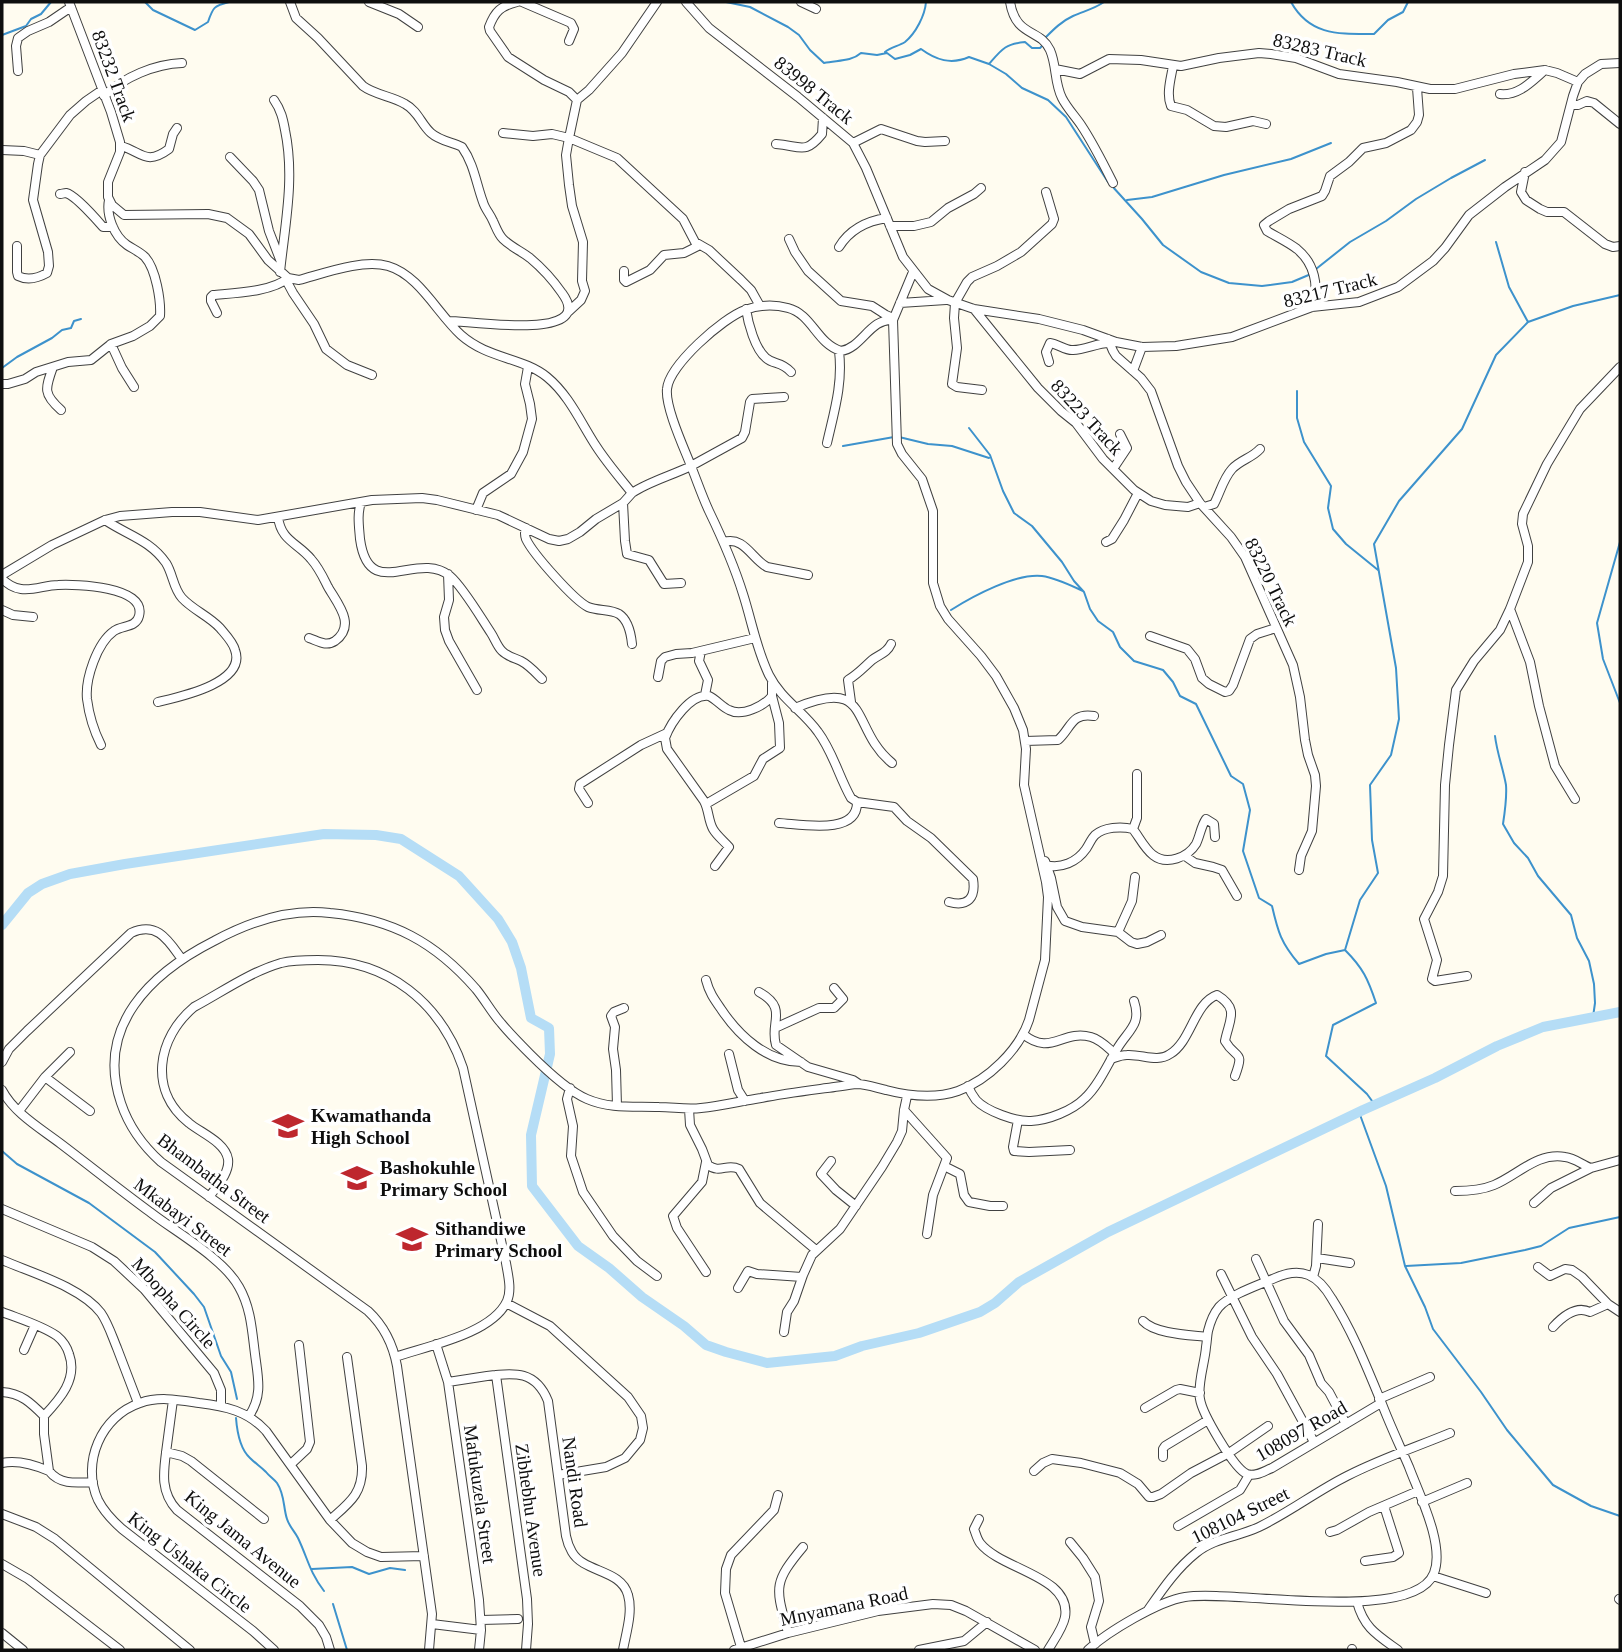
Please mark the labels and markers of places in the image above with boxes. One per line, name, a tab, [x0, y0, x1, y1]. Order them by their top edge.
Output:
place label: Kwamathanda High School	[311, 1105, 432, 1148]
school or university icon: Kwamathanda High School	[271, 1109, 305, 1143]
place label: Bashokuhle Primary School	[380, 1157, 507, 1200]
school or university icon: Bashokuhle Primary School	[340, 1161, 374, 1195]
place label: Sithandiwe Primary School	[435, 1218, 562, 1261]
school or university icon: Sithandiwe Primary School	[395, 1222, 429, 1256]

